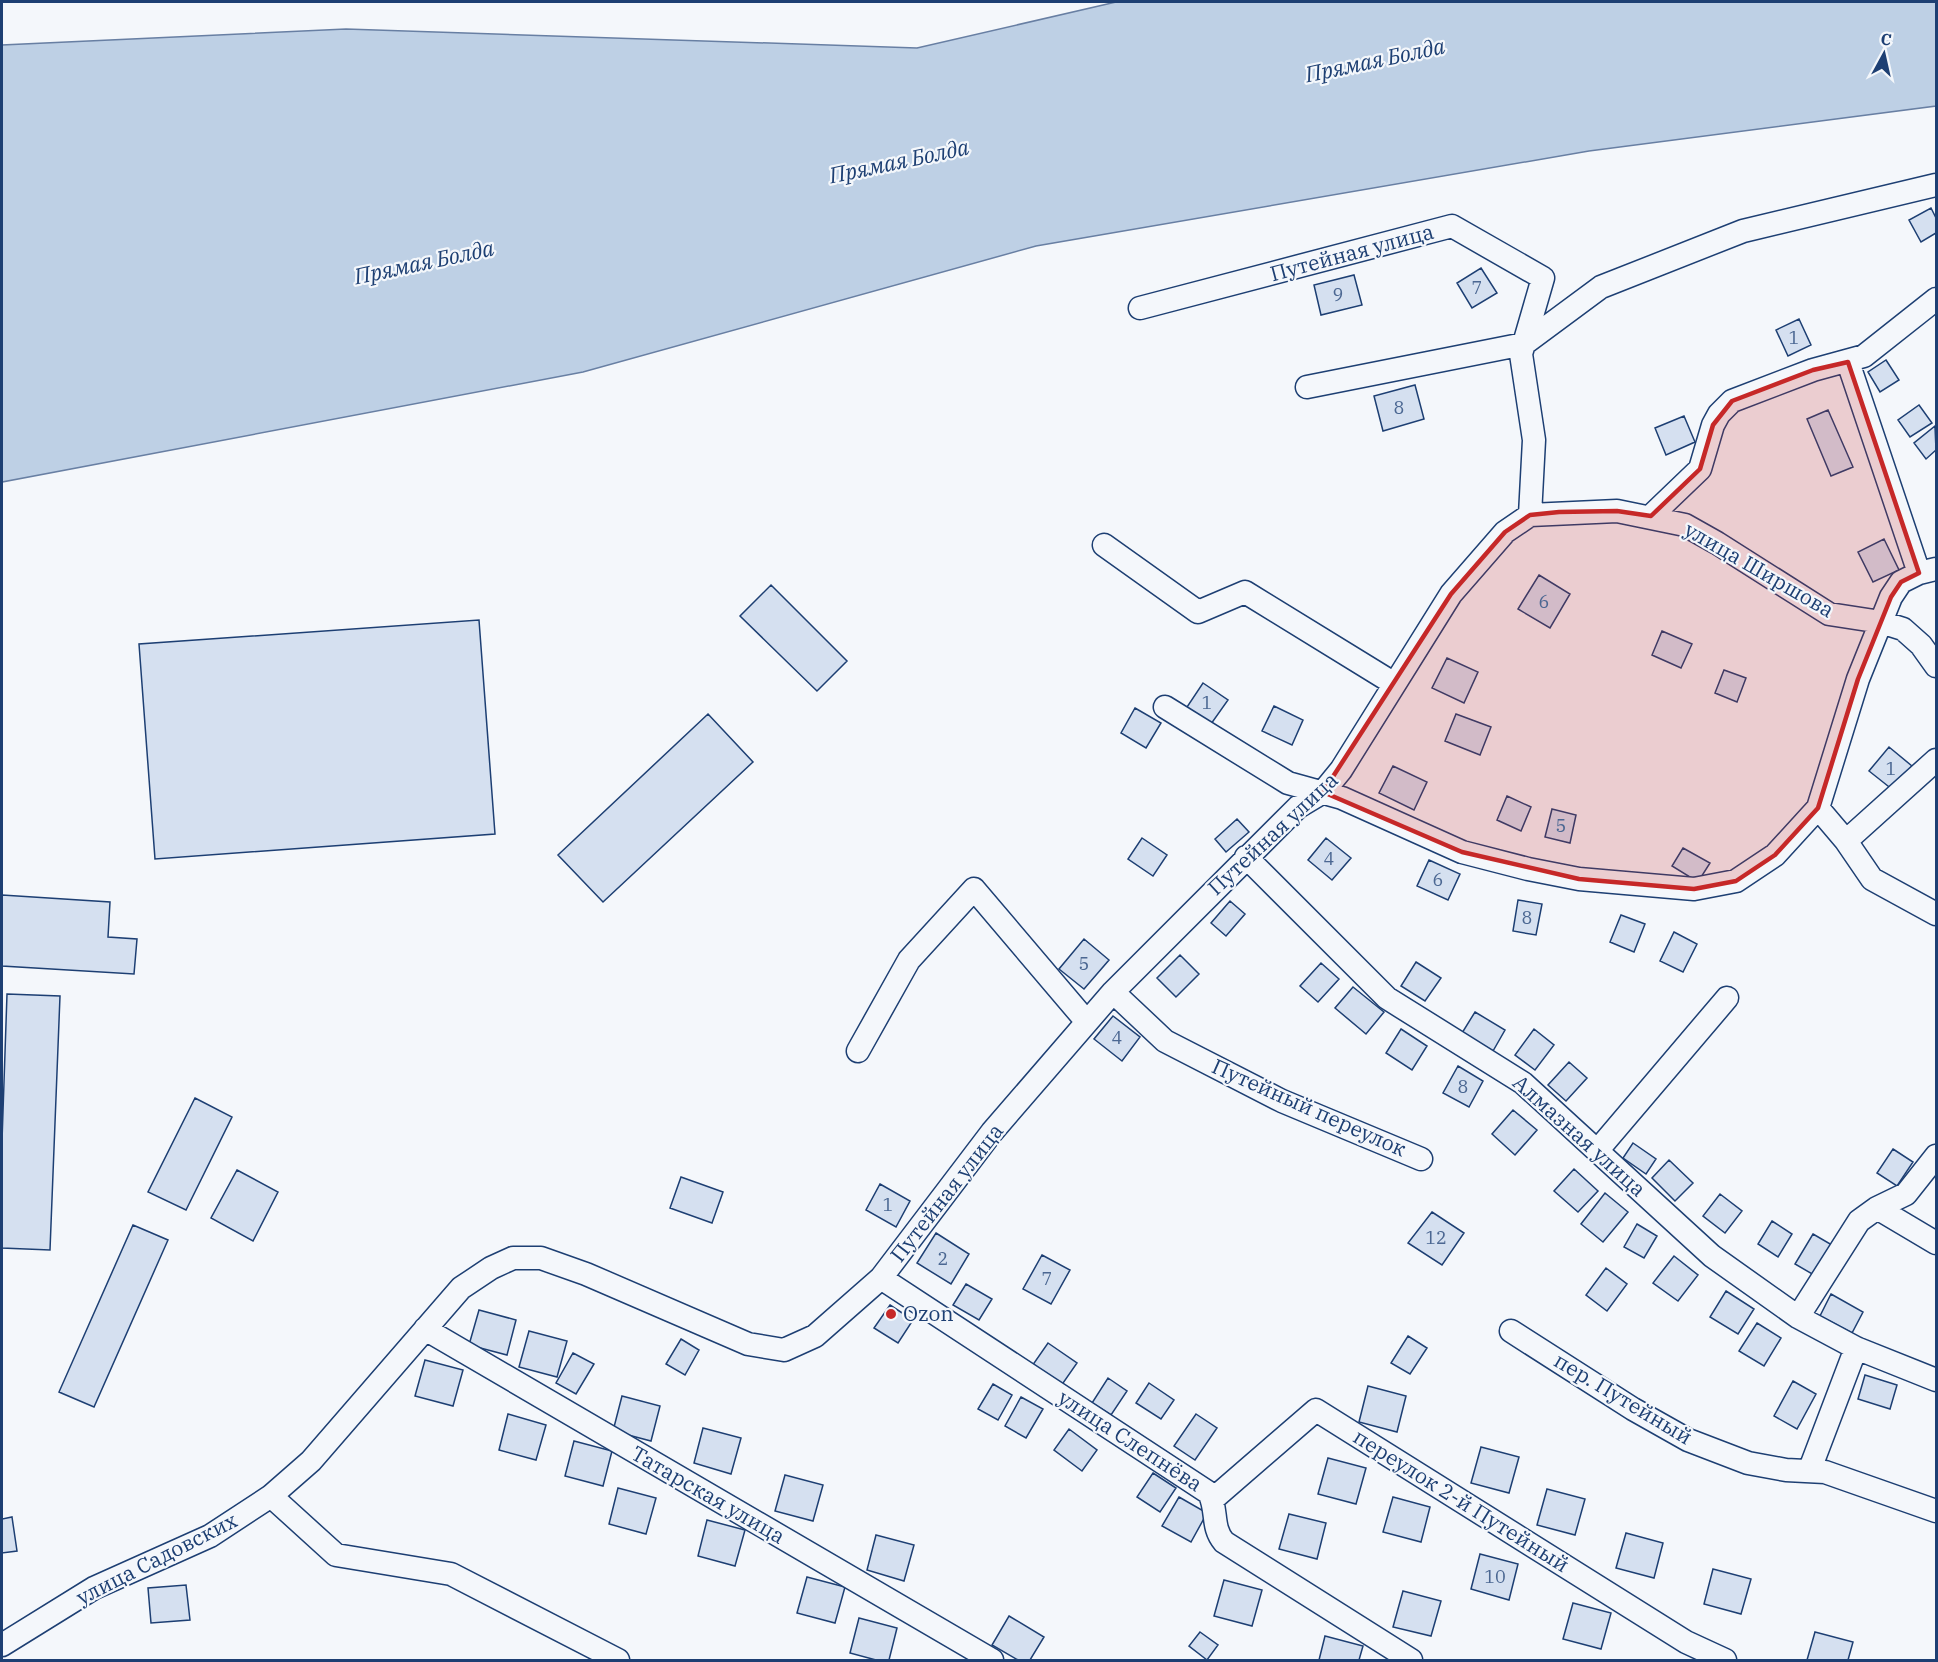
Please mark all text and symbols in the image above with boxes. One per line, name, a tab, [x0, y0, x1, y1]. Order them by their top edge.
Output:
north arrow	[1854, 24, 1914, 84]
text: С	[1879, 29, 1893, 50]
water label: Прямая Болда	[1301, 31, 1448, 89]
water label: Прямая Болда	[825, 132, 972, 190]
street label: Путейная улица	[1267, 217, 1437, 287]
water label: Прямая Болда	[350, 233, 497, 291]
house number: 7	[1472, 276, 1482, 299]
house number: 9	[1333, 283, 1343, 306]
house number: 1	[1789, 326, 1799, 349]
house number: 8	[1394, 396, 1404, 419]
street label: улица Ширшова	[1680, 515, 1839, 623]
house number: 6	[1539, 590, 1549, 613]
house number: 1	[1202, 691, 1212, 714]
house number: 1	[1886, 757, 1896, 780]
street label: Путейная улица	[1201, 766, 1343, 901]
house number: 5	[1556, 814, 1566, 837]
house number: 4	[1324, 847, 1334, 870]
house number: 6	[1433, 868, 1443, 891]
house number: 8	[1522, 906, 1532, 929]
house number: 5	[1079, 952, 1089, 975]
house number: 4	[1112, 1026, 1122, 1049]
street label: Путейный переулок	[1208, 1052, 1411, 1163]
street label: Алмазная улица	[1507, 1068, 1652, 1202]
house number: 8	[1458, 1075, 1468, 1098]
street label: Путейная улица	[883, 1117, 1009, 1267]
house number: 1	[883, 1193, 893, 1216]
house number: 12	[1425, 1226, 1447, 1249]
house number: 2	[938, 1247, 948, 1270]
house number: 7	[1042, 1267, 1052, 1290]
place label: Ozon	[903, 1299, 954, 1327]
marker: Ozon	[884, 1307, 898, 1321]
street label: пер. Путейный	[1549, 1346, 1698, 1450]
street label: улица Слепнёва	[1053, 1383, 1208, 1497]
street label: переулок 2-й Путейный	[1348, 1422, 1575, 1578]
street label: Татарская улица	[626, 1439, 791, 1550]
street label: улица Садовских	[71, 1505, 242, 1611]
house number: 10	[1484, 1565, 1506, 1588]

